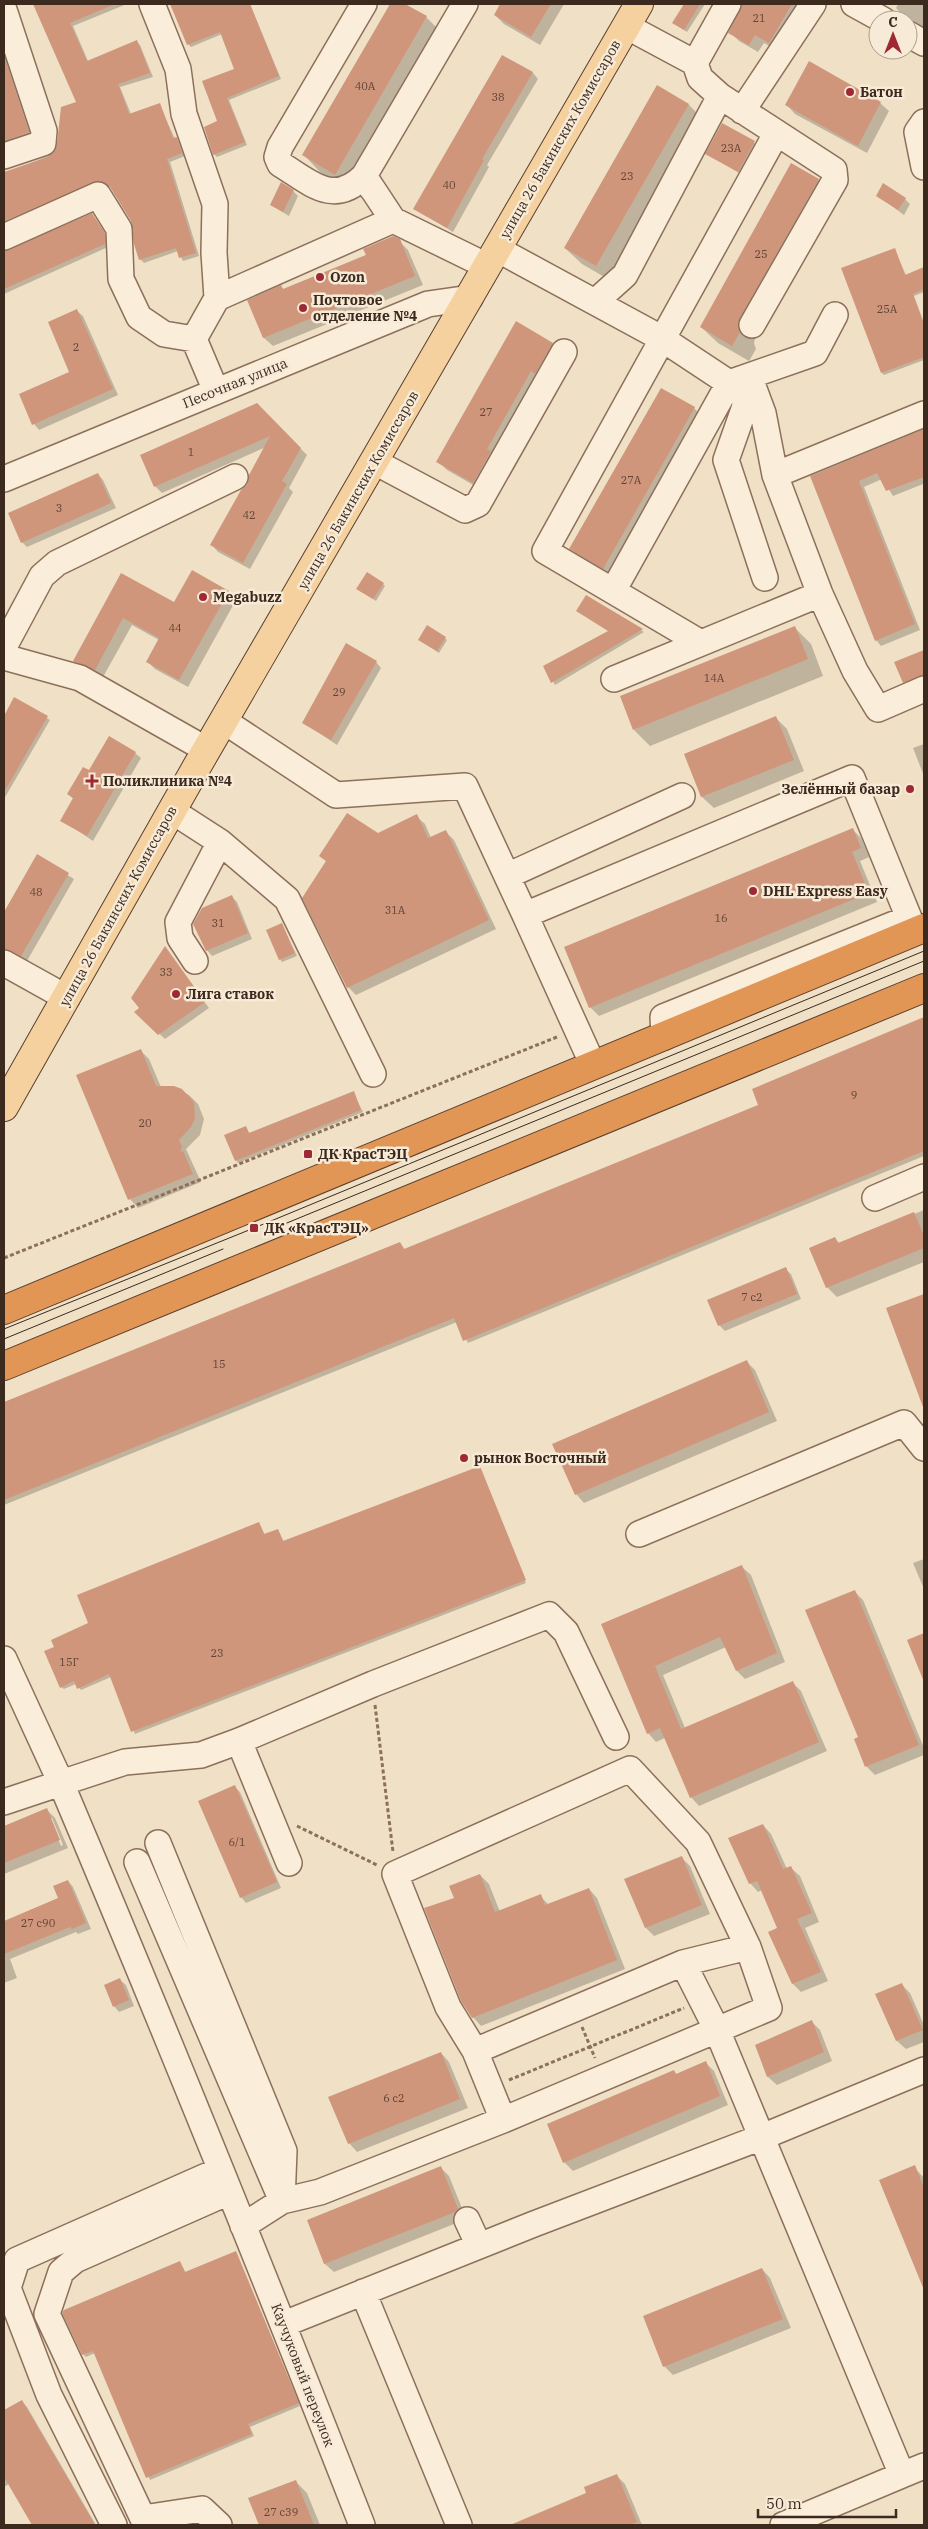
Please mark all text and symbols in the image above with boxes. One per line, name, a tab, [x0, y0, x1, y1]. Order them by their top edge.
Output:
north arrow	[868, 10, 918, 60]
house number: 21	[752, 11, 766, 25]
text: С	[888, 13, 898, 31]
street label: улица 26 Бакинских Комиссаров	[496, 36, 625, 242]
house number: 40А	[355, 79, 376, 93]
place label: Батон	[860, 83, 903, 101]
marker: Батон	[844, 86, 856, 98]
house number: 38	[491, 90, 505, 104]
house number: 23А	[721, 141, 742, 155]
house number: 23	[620, 169, 634, 183]
house number: 40	[442, 178, 456, 192]
house number: 25	[754, 247, 768, 261]
place label: Ozon	[330, 268, 365, 286]
marker: Ozon	[314, 271, 326, 283]
place label: Почтовое отделение №4	[313, 291, 418, 325]
marker: Почтовое отделение №4	[297, 302, 309, 314]
house number: 25А	[877, 302, 898, 316]
house number: 2	[73, 340, 79, 354]
street label: Песочная улица	[180, 354, 291, 412]
street label: улица 26 Бакинских Комиссаров	[294, 387, 423, 593]
house number: 27	[479, 405, 493, 419]
house number: 1	[188, 445, 194, 459]
house number: 27А	[621, 473, 642, 487]
house number: 3	[56, 501, 62, 515]
house number: 42	[242, 508, 256, 522]
place label: Megabuzz	[213, 588, 282, 606]
marker: Megabuzz	[197, 591, 209, 603]
house number: 44	[168, 621, 182, 635]
house number: 14А	[704, 671, 725, 685]
house number: 29	[332, 685, 346, 699]
place label: Поликлиника №4	[103, 772, 232, 790]
marker: Поликлиника №4	[85, 774, 99, 788]
place label: Зелённый базар	[781, 780, 900, 798]
marker: Зелённый базар	[904, 783, 916, 795]
street label: улица 26 Бакинских Комиссаров	[55, 802, 181, 1009]
place label: DHL Express Easy	[763, 882, 888, 900]
house number: 48	[29, 885, 43, 899]
marker: DHL Express Easy	[747, 885, 759, 897]
house number: 31А	[385, 903, 406, 917]
house number: 16	[714, 911, 728, 925]
house number: 31	[211, 916, 225, 930]
house number: 33	[159, 965, 173, 979]
place label: Лига ставок	[186, 985, 274, 1003]
marker: Лига ставок	[170, 988, 182, 1000]
house number: 9	[851, 1088, 857, 1102]
house number: 20	[138, 1116, 152, 1130]
place label: ДК КрасТЭЦ	[318, 1145, 407, 1163]
marker: ДК КрасТЭЦ	[302, 1148, 314, 1160]
place label: ДК «КрасТЭЦ»	[264, 1219, 369, 1237]
marker: ДК «КрасТЭЦ»	[248, 1222, 260, 1234]
house number: 7 с2	[741, 1290, 763, 1304]
house number: 15	[212, 1357, 226, 1371]
place label: рынок Восточный	[474, 1449, 607, 1467]
marker: рынок Восточный	[458, 1452, 470, 1464]
house number: 23	[210, 1646, 224, 1660]
house number: 15Г	[59, 1655, 79, 1669]
house number: 6/1	[228, 1835, 246, 1849]
house number: 27 с90	[21, 1916, 56, 1930]
house number: 6 с2	[383, 2091, 405, 2105]
street label: Каучуковый переулок	[267, 2301, 339, 2449]
scale bar	[758, 2486, 896, 2518]
text: 50 m	[766, 2494, 802, 2513]
house number: 27 с39	[264, 2505, 298, 2519]

